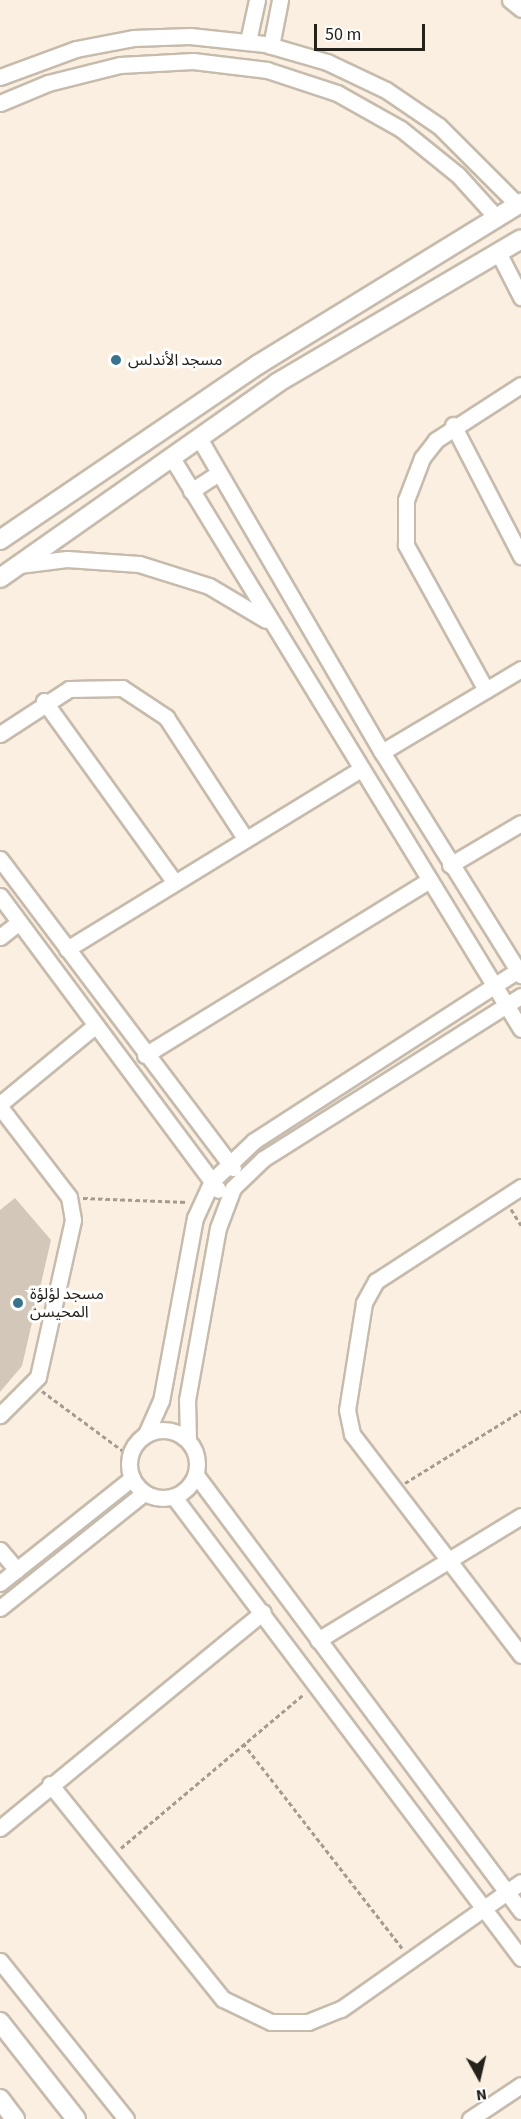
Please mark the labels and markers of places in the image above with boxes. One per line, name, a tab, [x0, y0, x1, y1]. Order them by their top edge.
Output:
place label: مسجد الأندلس	[128, 350, 222, 370]
marker: مسجد الأندلس	[109, 353, 123, 367]
place label: مسجد لؤلؤة المحيسن	[30, 1284, 104, 1322]
marker: مسجد لؤلؤة المحيسن	[11, 1296, 25, 1310]

